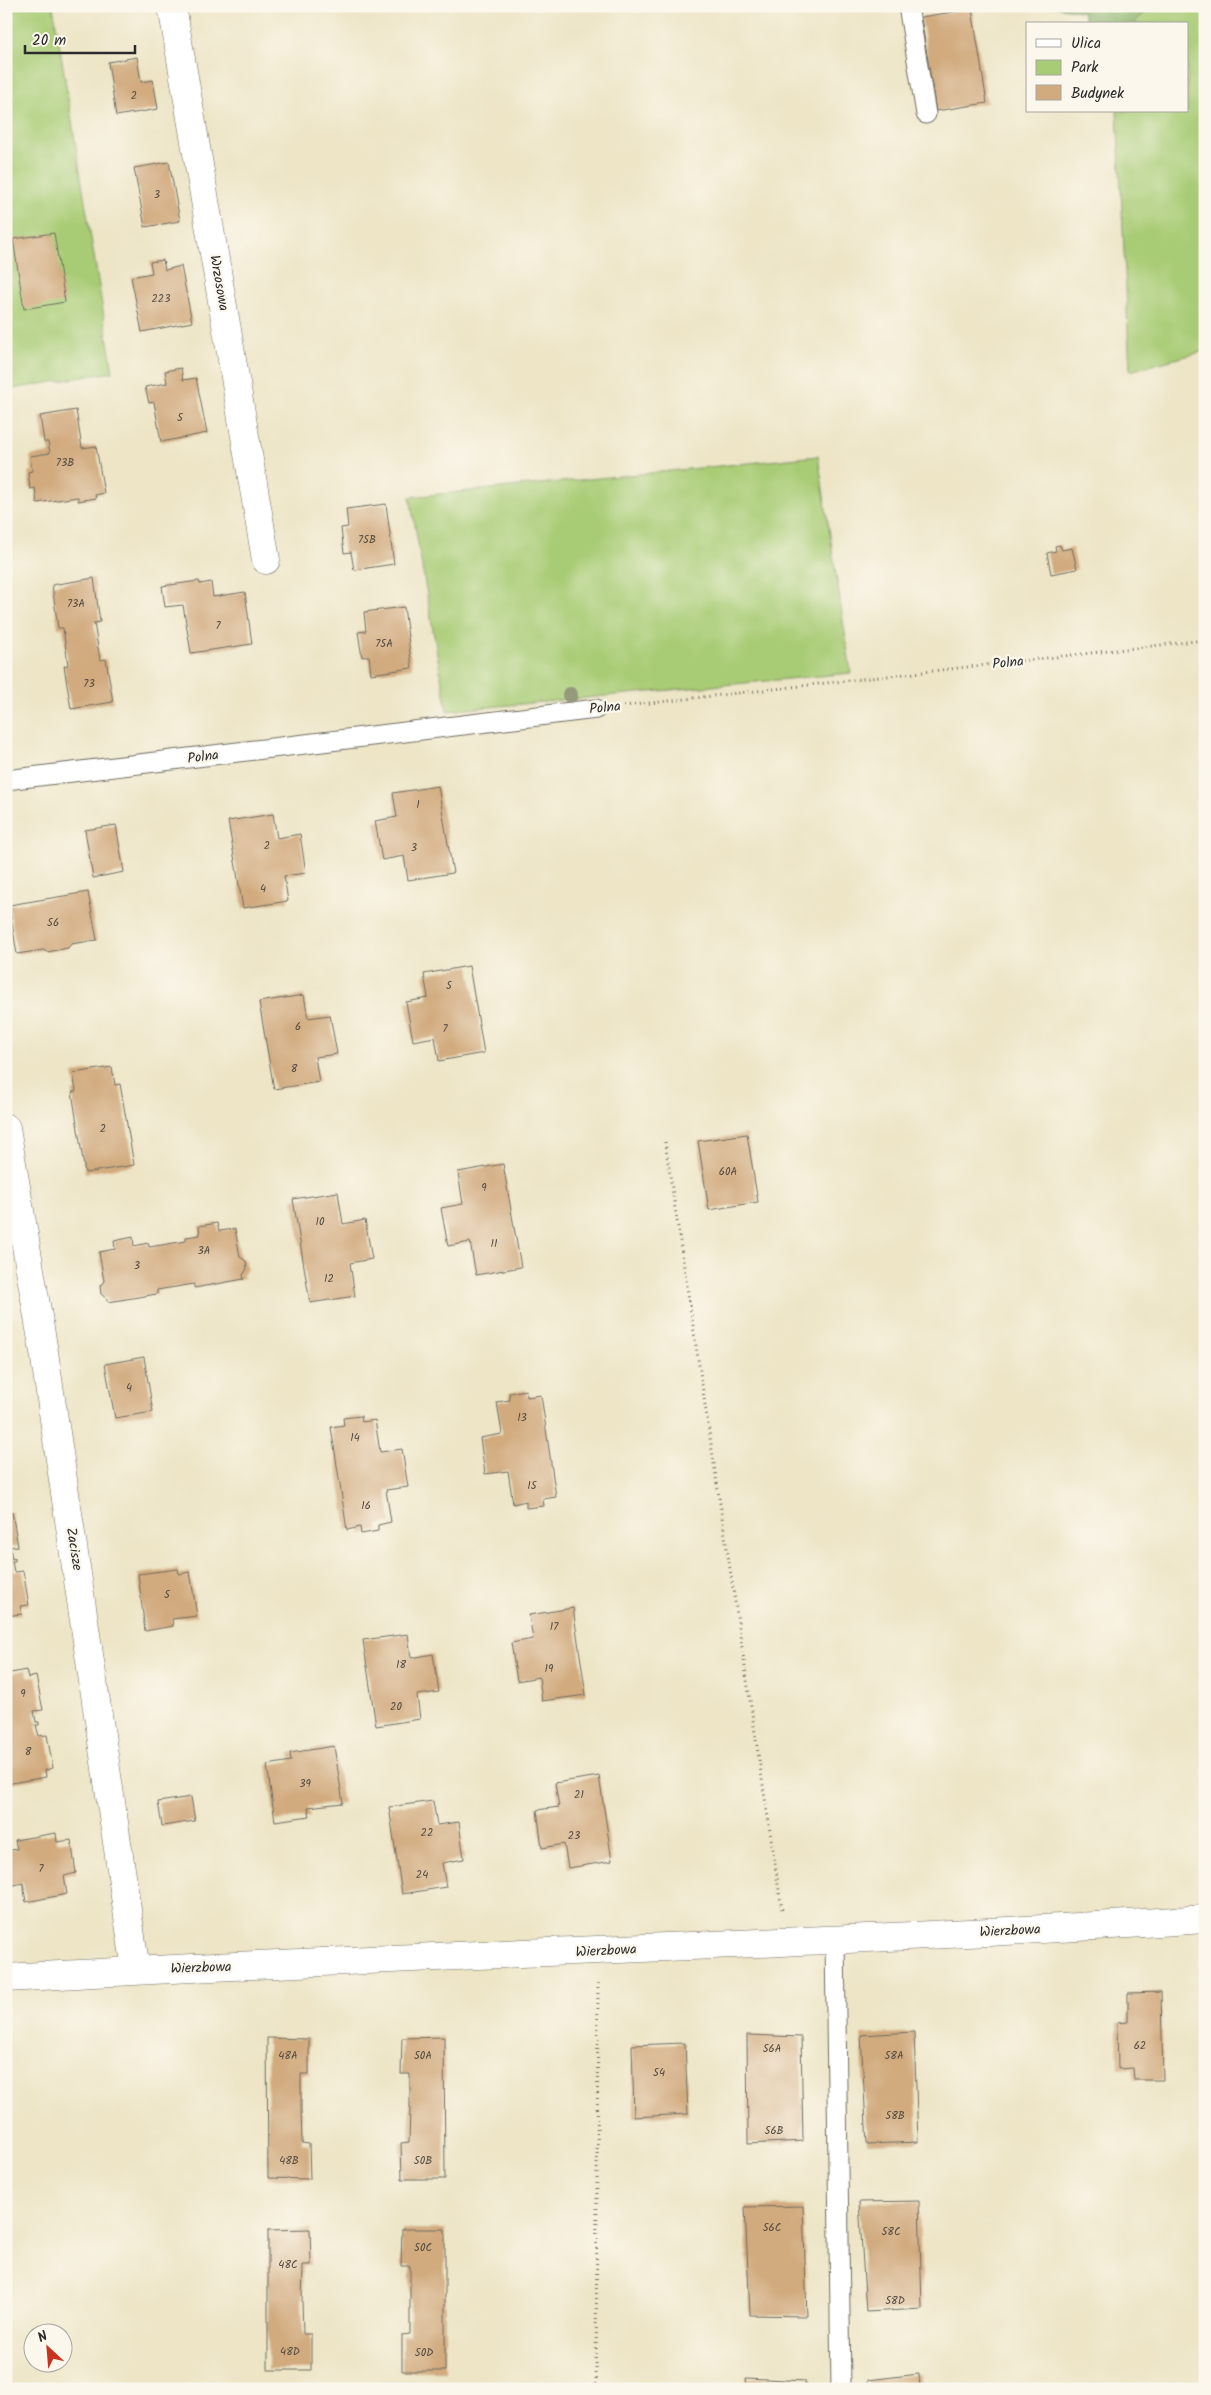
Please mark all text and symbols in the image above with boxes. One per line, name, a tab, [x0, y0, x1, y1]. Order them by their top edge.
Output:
scale bar	[25, 22, 135, 54]
legend	[1026, 22, 1188, 112]
text: 20 m	[32, 29, 66, 53]
text: Ulica	[1071, 32, 1101, 56]
text: Park	[1071, 56, 1099, 80]
text: Budynek	[1071, 82, 1125, 106]
house number: 2	[131, 87, 137, 105]
house number: 3	[154, 186, 160, 204]
street label: Wrzosowa	[203, 253, 235, 313]
house number: 223	[151, 290, 171, 308]
house number: 5	[177, 409, 184, 427]
house number: 73B	[56, 454, 74, 472]
house number: 75B	[358, 531, 376, 549]
house number: 73A	[67, 595, 85, 613]
house number: 7	[215, 617, 221, 635]
house number: 75A	[375, 635, 393, 653]
street label: Polna	[991, 650, 1025, 676]
house number: 73	[83, 675, 95, 693]
street label: Polna	[588, 695, 622, 721]
street label: Polna	[186, 744, 220, 770]
house number: 1	[416, 796, 420, 814]
house number: 2	[264, 837, 270, 855]
house number: 3	[411, 839, 417, 857]
house number: 4	[260, 880, 266, 898]
house number: 56	[47, 914, 59, 932]
house number: 5	[446, 977, 453, 995]
house number: 6	[295, 1018, 301, 1036]
house number: 7	[442, 1020, 448, 1038]
house number: 8	[291, 1060, 298, 1078]
house number: 2	[100, 1120, 106, 1138]
house number: 60A	[719, 1163, 737, 1181]
house number: 9	[481, 1179, 487, 1197]
house number: 10	[316, 1213, 325, 1231]
house number: 11	[491, 1235, 497, 1253]
house number: 3A	[198, 1242, 211, 1260]
house number: 3	[134, 1257, 140, 1275]
house number: 12	[324, 1270, 334, 1288]
house number: 4	[126, 1379, 132, 1397]
house number: 13	[517, 1409, 527, 1427]
house number: 14	[350, 1429, 360, 1447]
house number: 15	[527, 1477, 538, 1495]
house number: 16	[361, 1497, 371, 1515]
street label: Zacisze	[60, 1526, 88, 1573]
house number: 5	[164, 1586, 171, 1604]
house number: 17	[550, 1618, 559, 1636]
house number: 18	[396, 1656, 406, 1674]
house number: 19	[545, 1660, 554, 1678]
house number: 9	[20, 1685, 26, 1703]
house number: 20	[390, 1698, 402, 1716]
house number: 8	[25, 1743, 32, 1761]
house number: 39	[299, 1775, 311, 1793]
house number: 21	[574, 1786, 584, 1804]
house number: 22	[421, 1824, 433, 1842]
house number: 23	[568, 1827, 580, 1845]
house number: 7	[38, 1860, 44, 1878]
house number: 24	[416, 1866, 428, 1884]
street label: Wierzbowa	[979, 1918, 1041, 1944]
street label: Wierzbowa	[575, 1938, 637, 1964]
street label: Wierzbowa	[170, 1956, 232, 1980]
house number: 62	[1134, 2037, 1146, 2055]
house number: 56A	[763, 2040, 782, 2058]
house number: 48A	[278, 2047, 298, 2065]
house number: 50A	[414, 2047, 432, 2065]
house number: 58A	[884, 2047, 904, 2065]
house number: 54	[653, 2064, 665, 2082]
house number: 58B	[885, 2107, 905, 2125]
house number: 56B	[764, 2122, 784, 2140]
house number: 48B	[279, 2152, 299, 2170]
house number: 50B	[414, 2152, 432, 2170]
house number: 56C	[763, 2219, 782, 2237]
house number: 58C	[881, 2223, 901, 2241]
house number: 50C	[414, 2239, 432, 2257]
house number: 48C	[278, 2256, 298, 2274]
house number: 58D	[885, 2292, 905, 2310]
north arrow	[22, 2322, 72, 2372]
text: N	[34, 2325, 52, 2349]
house number: 48D	[280, 2343, 300, 2361]
house number: 50D	[415, 2344, 433, 2362]

